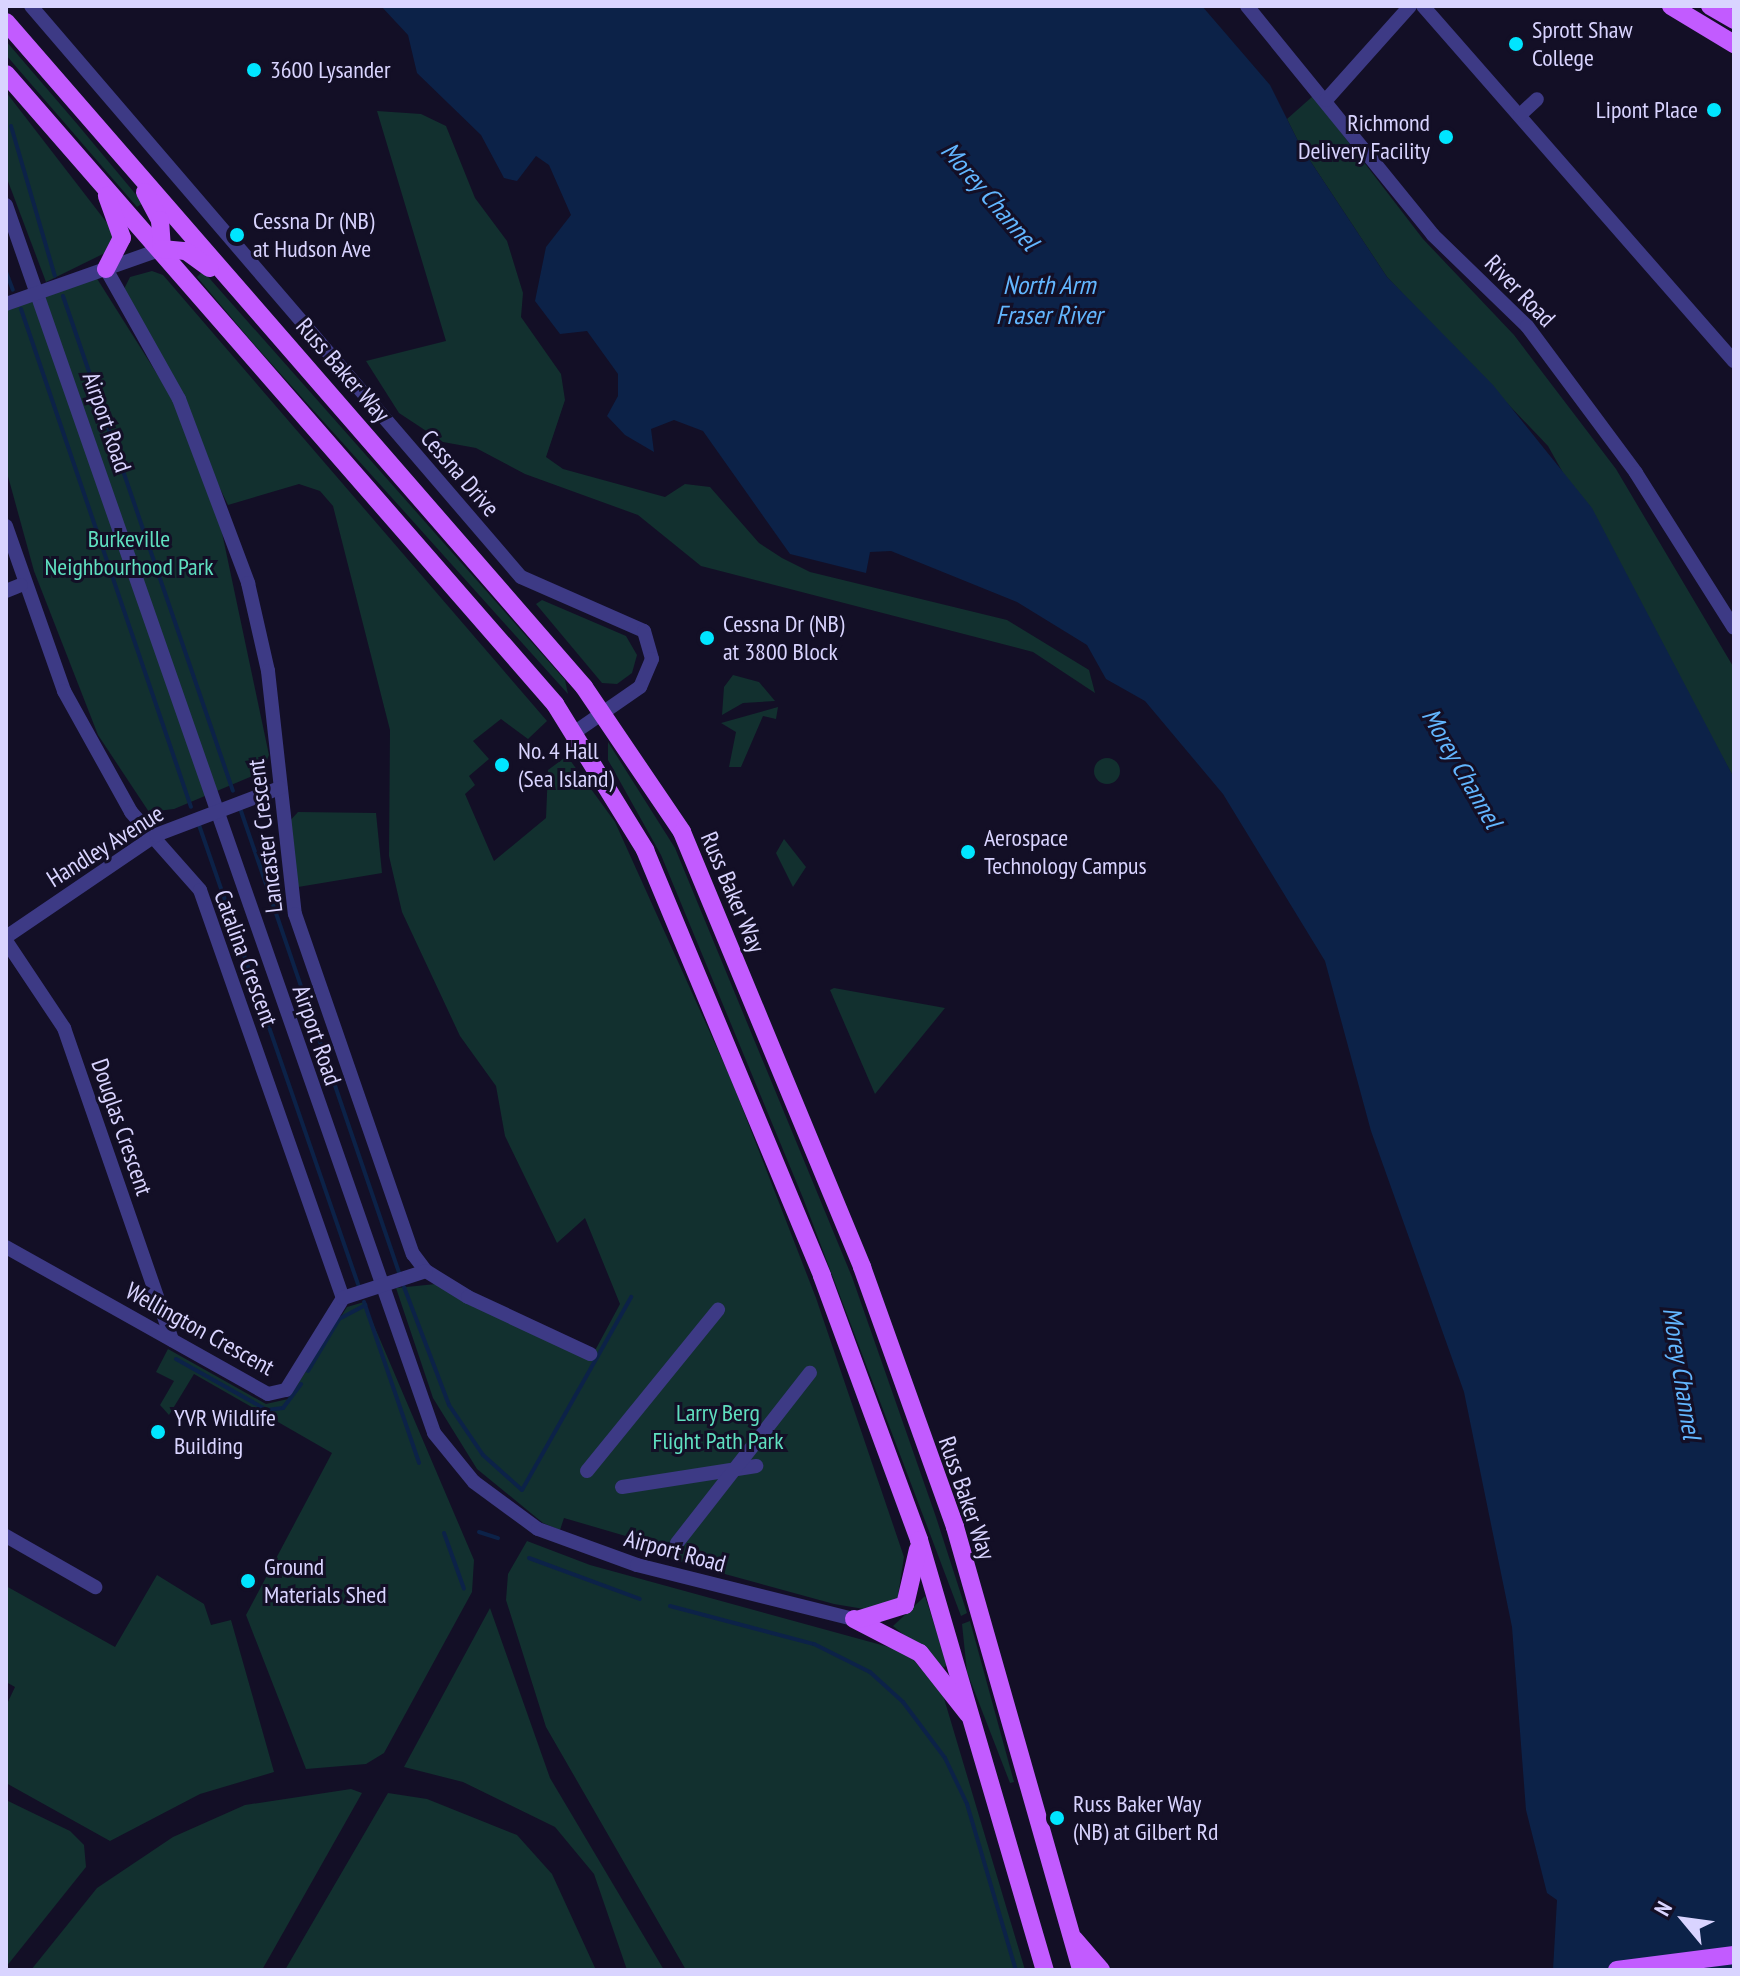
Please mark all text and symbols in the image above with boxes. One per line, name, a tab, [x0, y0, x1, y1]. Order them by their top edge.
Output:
place label: Sprott Shaw College	[1532, 16, 1633, 72]
marker: Sprott Shaw College	[1507, 35, 1525, 53]
place label: 3600 Lysander	[270, 56, 391, 84]
marker: 3600 Lysander	[245, 61, 263, 79]
place label: Lipont Place	[1596, 96, 1698, 124]
marker: Lipont Place	[1705, 101, 1723, 119]
place label: Richmond Delivery Facility	[1297, 109, 1430, 165]
marker: Richmond Delivery Facility	[1437, 128, 1455, 146]
water label: Morey Channel	[934, 135, 1046, 257]
place label: Cessna Dr (NB) at Hudson Ave	[253, 207, 374, 263]
marker: Cessna Dr (NB) at Hudson Ave	[228, 226, 246, 244]
street label: River Road	[1479, 249, 1561, 333]
water label: North Arm Fraser River	[996, 269, 1102, 330]
street label: Russ Baker Way	[290, 312, 396, 428]
street label: Airport Road	[76, 368, 138, 476]
street label: Cessna Drive	[415, 424, 505, 522]
park label: Burkeville Neighbourhood Park	[44, 525, 214, 581]
place label: Cessna Dr (NB) at 3800 Block	[723, 610, 844, 666]
marker: Cessna Dr (NB) at 3800 Block	[698, 629, 716, 647]
water label: Morey Channel	[1415, 702, 1509, 834]
place label: No. 4 Hall (Sea Island)	[518, 737, 614, 793]
marker: No. 4 Hall (Sea Island)	[493, 756, 511, 774]
street label: Lancaster Crescent	[241, 758, 289, 914]
street label: Handley Avenue	[41, 798, 169, 894]
place label: Aerospace Technology Campus	[984, 824, 1147, 880]
street label: Russ Baker Way	[695, 827, 771, 957]
marker: Aerospace Technology Campus	[959, 843, 977, 861]
street label: Catalina Crescent	[208, 886, 284, 1030]
street label: Airport Road	[286, 981, 348, 1089]
street label: Douglas Crescent	[85, 1055, 159, 1199]
street label: Wellington Crescent	[121, 1276, 279, 1382]
water label: Morey Channel	[1656, 1304, 1708, 1442]
park label: Larry Berg Flight Path Park	[652, 1399, 784, 1455]
place label: YVR Wildlife Building	[174, 1404, 276, 1460]
marker: YVR Wildlife Building	[149, 1423, 167, 1441]
street label: Russ Baker Way	[932, 1432, 1002, 1564]
street label: Airport Road	[621, 1524, 729, 1578]
place label: Ground Materials Shed	[264, 1553, 387, 1609]
marker: Ground Materials Shed	[239, 1572, 257, 1590]
place label: Russ Baker Way (NB) at Gilbert Rd	[1073, 1790, 1218, 1846]
marker: Russ Baker Way (NB) at Gilbert Rd	[1048, 1809, 1066, 1827]
north arrow	[1644, 1880, 1724, 1960]
text: N	[1648, 1896, 1678, 1920]

